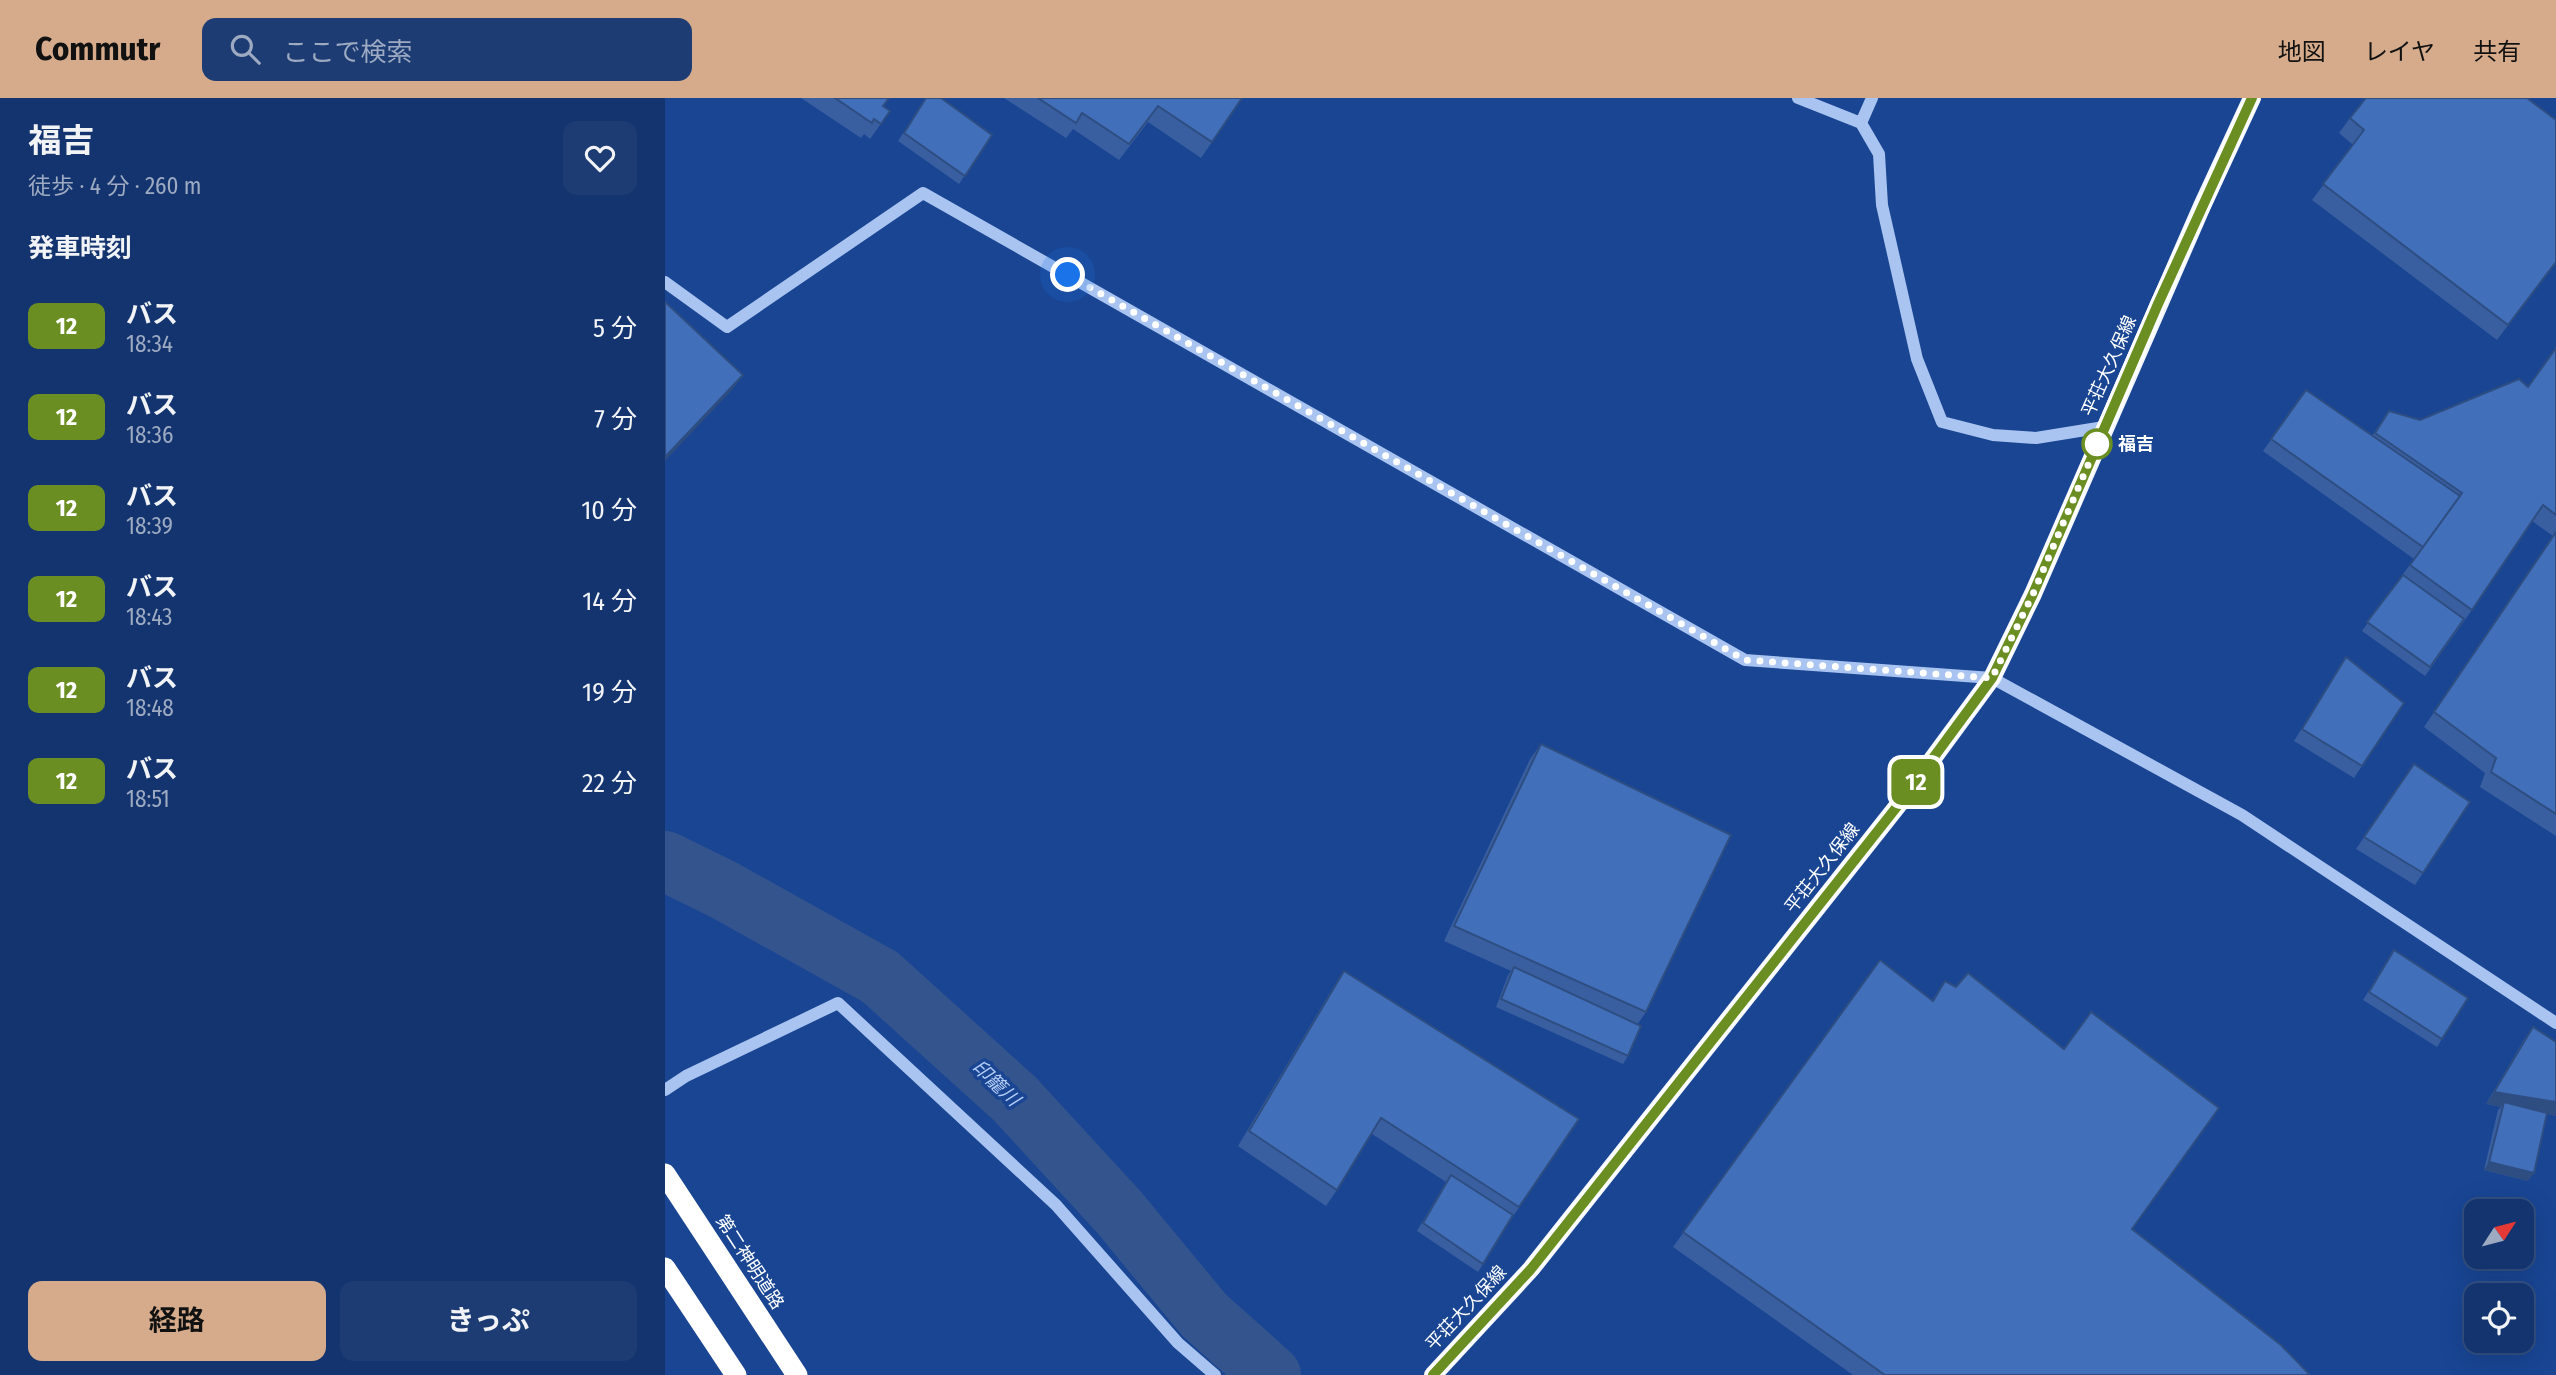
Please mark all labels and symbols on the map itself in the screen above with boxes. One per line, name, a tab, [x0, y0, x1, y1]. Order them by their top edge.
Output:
your location	[1050, 257, 1085, 292]
street label: 平荘大久保線	[2077, 312, 2141, 420]
marker: 福吉	[2082, 429, 2112, 459]
place label: 福吉	[2118, 433, 2154, 455]
line badge: 12	[1885, 759, 1947, 805]
street label: 平荘大久保線	[1780, 819, 1864, 917]
water label: 印籠川	[967, 1055, 1026, 1112]
north arrow	[2464, 1199, 2534, 1269]
street label: 第二神明道路	[711, 1211, 789, 1313]
street label: 平荘大久保線	[1421, 1261, 1511, 1355]

